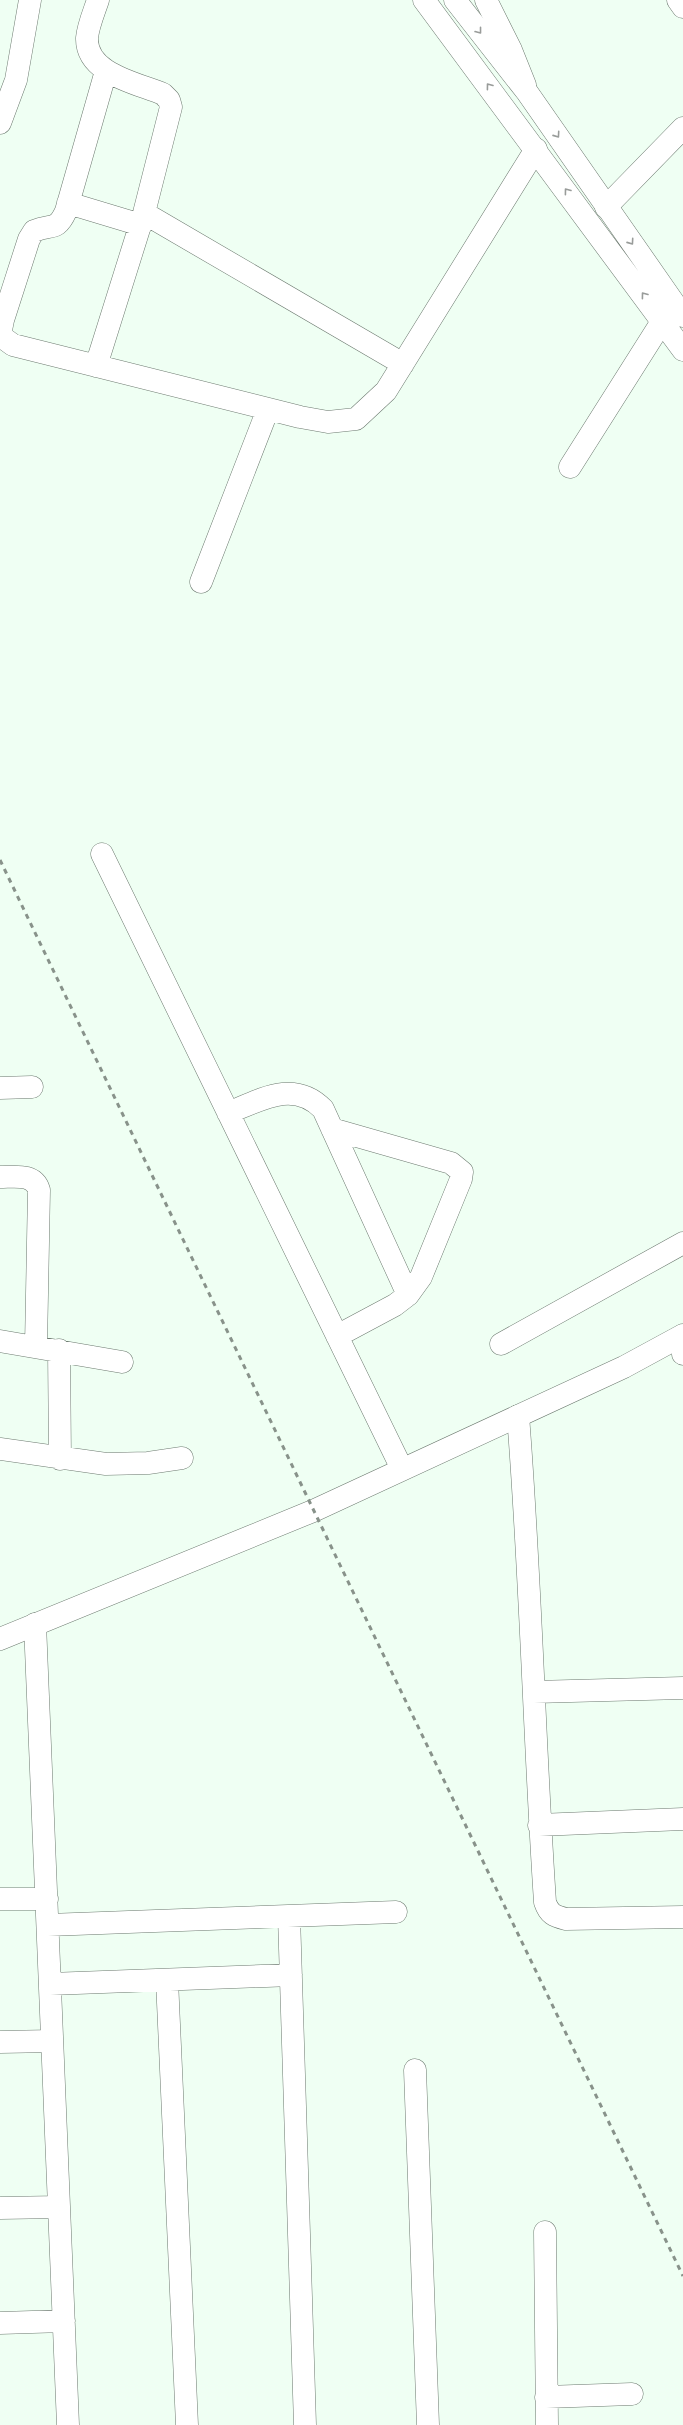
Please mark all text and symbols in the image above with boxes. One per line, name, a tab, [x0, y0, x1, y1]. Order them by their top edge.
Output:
one-way arrow	[475, 26, 482, 33]
one-way arrow	[487, 84, 494, 91]
one-way arrow	[552, 131, 560, 138]
one-way arrow	[565, 188, 572, 195]
one-way arrow	[626, 238, 634, 245]
one-way arrow	[642, 292, 649, 299]

